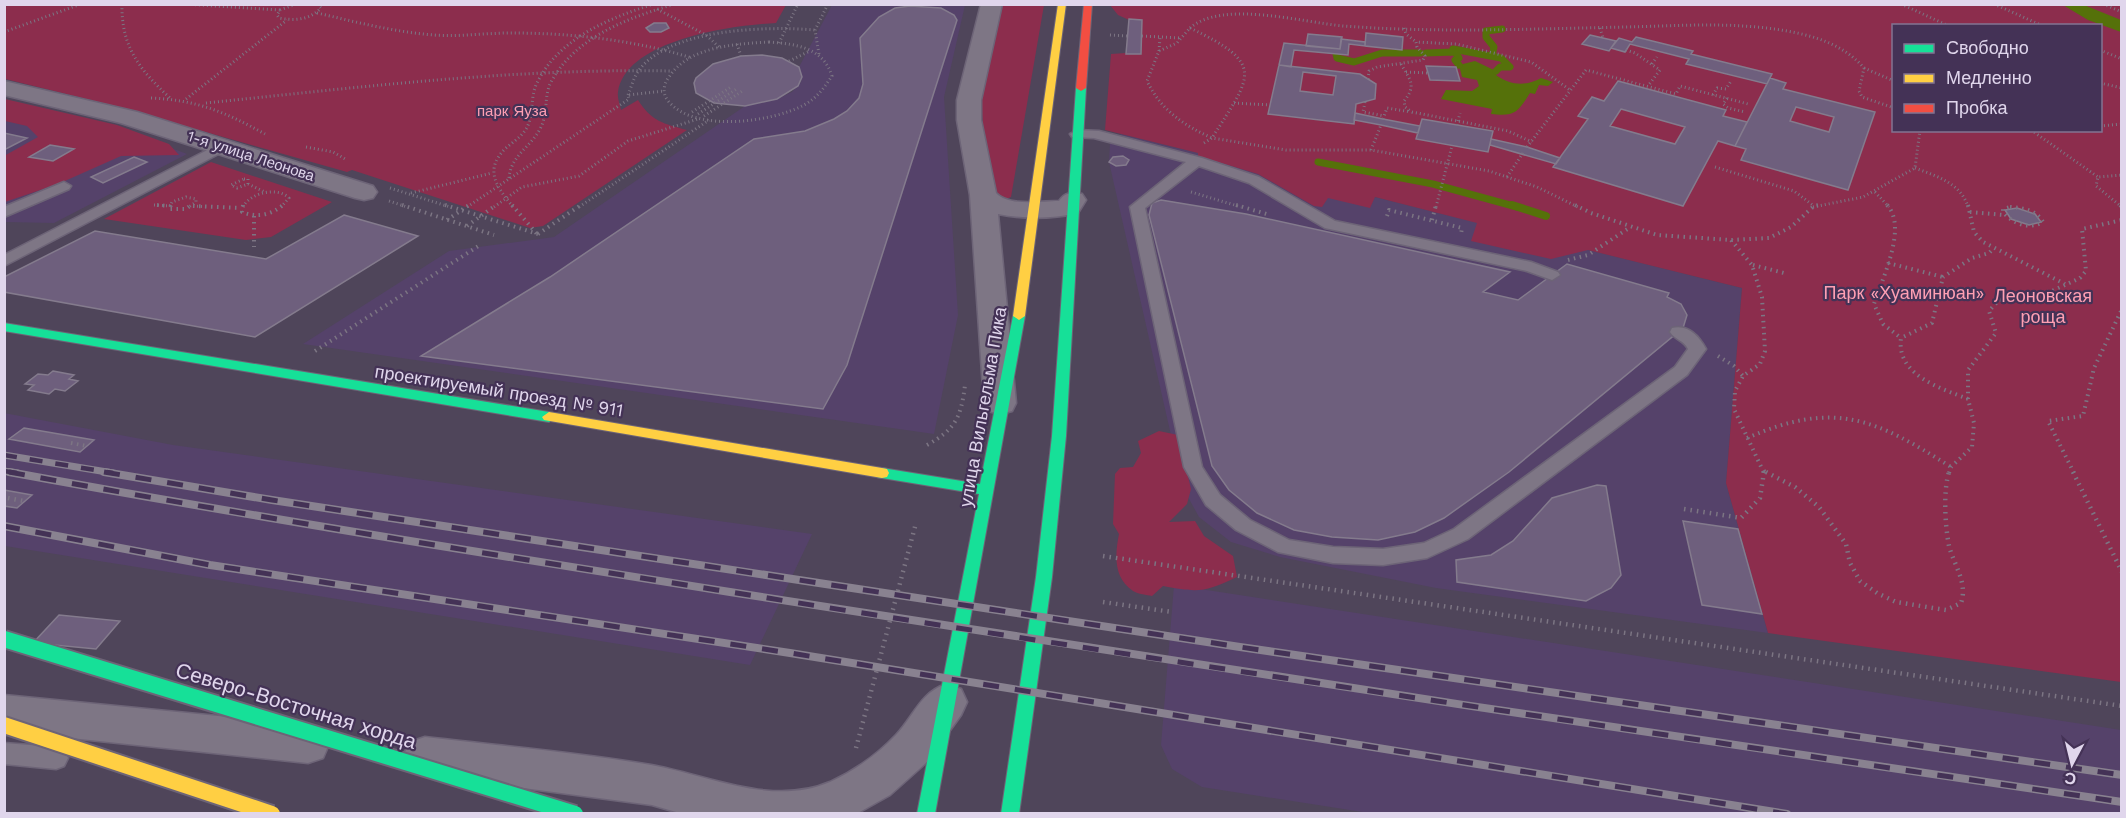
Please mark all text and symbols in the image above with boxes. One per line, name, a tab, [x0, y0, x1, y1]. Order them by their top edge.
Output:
legend	[1892, 24, 2102, 132]
text: Свободно	[1946, 37, 2029, 58]
text: Медленно	[1946, 67, 2032, 88]
text: Пробка	[1946, 97, 2009, 118]
park label: парк Яуза	[477, 102, 548, 120]
street label: 1-я улица Леонова	[185, 127, 317, 185]
park label: Парк «Хуаминюан»	[1824, 282, 1984, 303]
park label: Леоновская роща	[1994, 285, 2092, 327]
street label: улица Вильгельма Пика	[955, 304, 1011, 509]
street label: проектируемый проезд № 911	[373, 360, 625, 421]
street label: Северо-Восточная хорда	[173, 657, 420, 754]
north arrow	[2042, 734, 2102, 794]
text: С	[2063, 768, 2077, 789]

